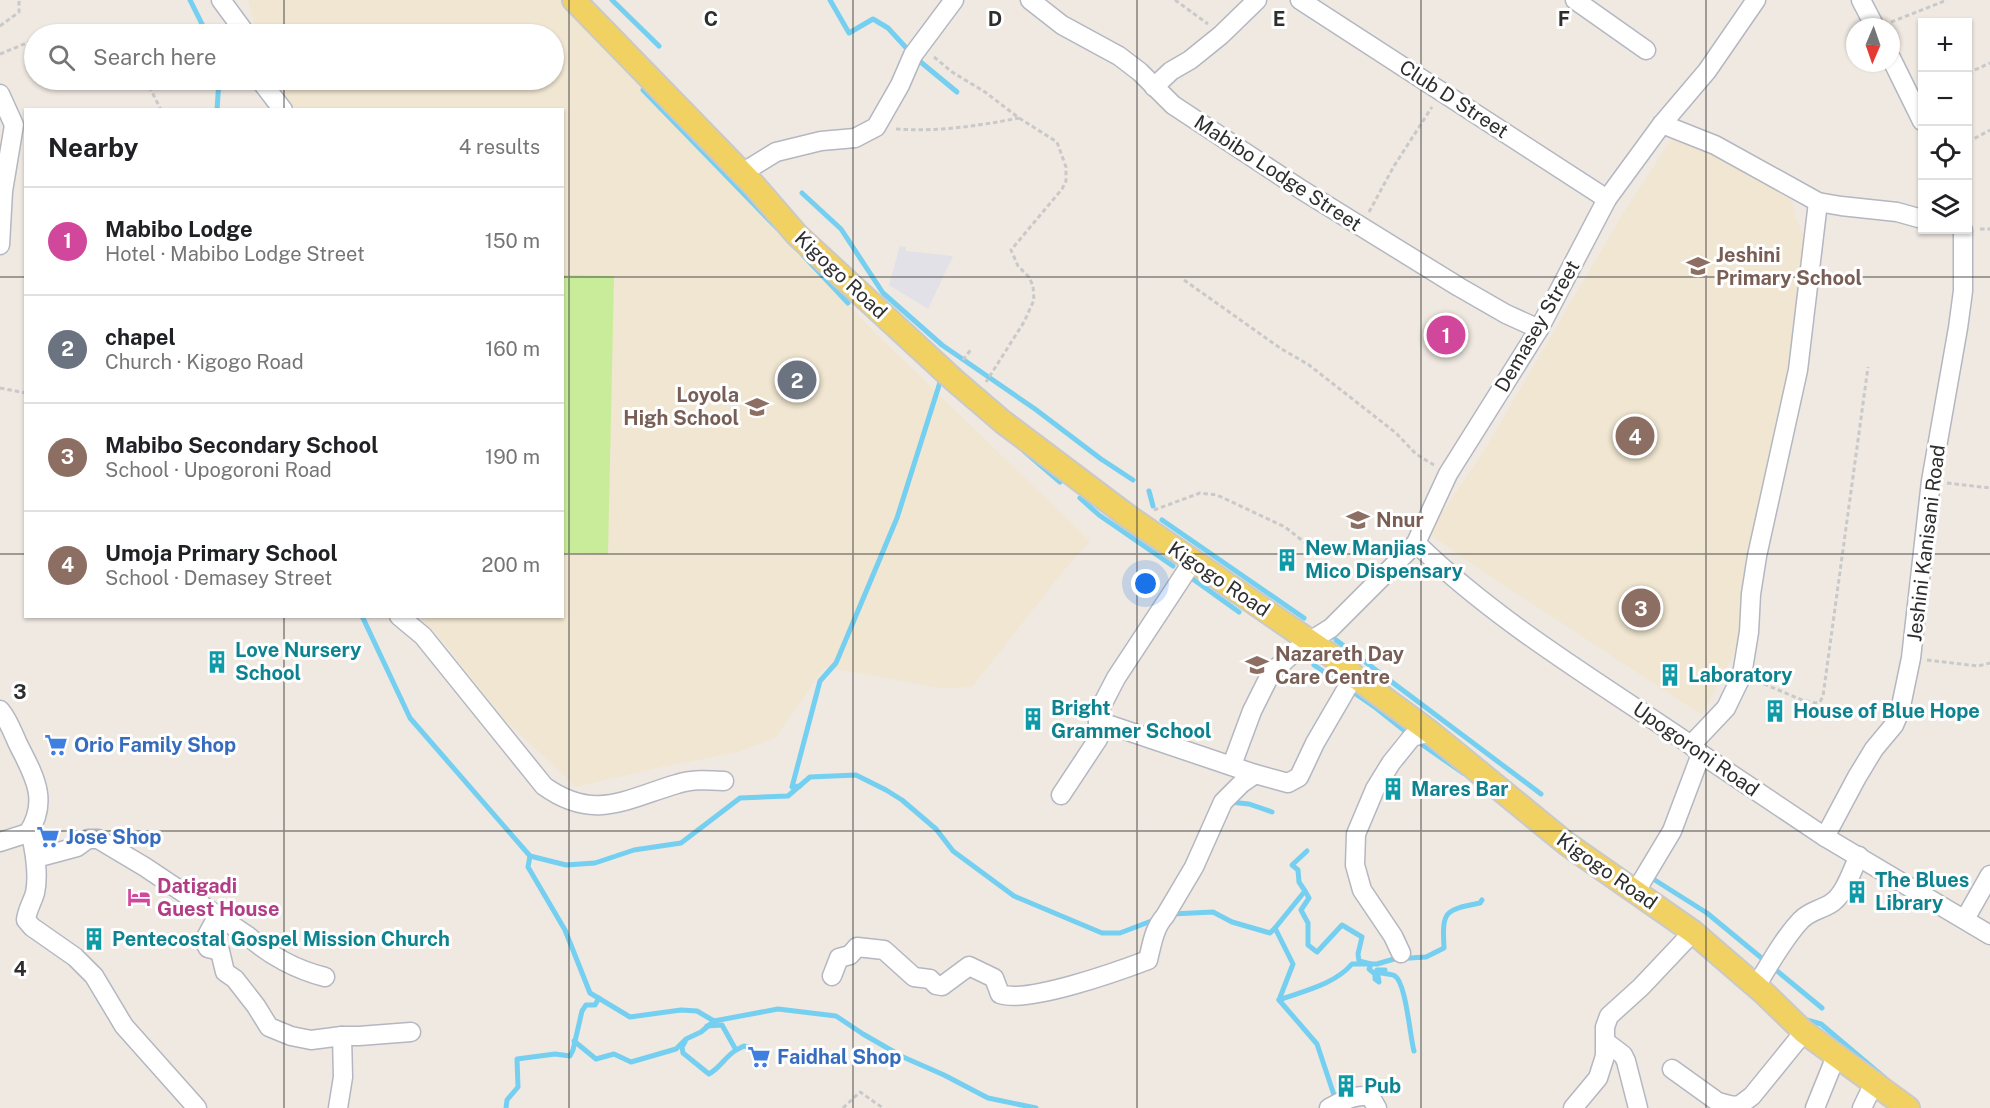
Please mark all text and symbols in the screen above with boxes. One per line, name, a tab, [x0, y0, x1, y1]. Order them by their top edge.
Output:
text: C	[704, 7, 718, 31]
text: D	[988, 7, 1002, 31]
text: E	[1273, 7, 1285, 31]
text: F	[1558, 7, 1570, 31]
north arrow	[1846, 18, 1900, 72]
map controls	[1918, 18, 1972, 234]
button: +	[1918, 18, 1972, 72]
search box	[24, 24, 564, 90]
icon: search	[45, 41, 78, 74]
text: Search here	[93, 44, 217, 70]
street label: Club D Street	[1395, 55, 1513, 143]
button: −	[1918, 72, 1972, 126]
street label: Mabibo Lodge Street	[1190, 110, 1366, 236]
button: locate	[1918, 126, 1972, 180]
text: Nearby	[48, 132, 138, 163]
text: 4 results	[459, 135, 540, 159]
button: layers	[1918, 180, 1972, 234]
text: Mabibo Lodge	[105, 216, 253, 242]
street label: Kigogo Road	[790, 226, 892, 324]
text: 1	[63, 229, 72, 253]
text: 150 m	[485, 229, 540, 253]
text: Hotel · Mabibo Lodge Street	[105, 242, 365, 266]
place label: Jeshini Primary School	[1716, 243, 1862, 290]
school or university icon: Jeshini Primary School	[1685, 253, 1711, 279]
street label: Demasey Street	[1489, 256, 1585, 396]
pin: 1	[1426, 312, 1466, 358]
text: chapel	[105, 324, 176, 350]
text: 2	[61, 337, 74, 361]
text: 160 m	[485, 337, 540, 361]
text: Church · Kigogo Road	[105, 350, 304, 374]
pin: 2	[778, 358, 816, 403]
place label: Loyola High School	[623, 383, 739, 430]
school or university icon: Loyola High School	[744, 394, 770, 420]
pin: 4	[1616, 414, 1654, 458]
text: Mabibo Secondary School	[105, 432, 378, 458]
street label: Jeshini Kanisani Road	[1902, 443, 1950, 643]
text: 3	[61, 445, 74, 469]
text: 190 m	[485, 445, 540, 469]
text: School · Upogoroni Road	[105, 458, 332, 482]
school or university icon: Nnur	[1345, 507, 1371, 533]
place label: Nnur	[1376, 508, 1424, 532]
street label: Kigogo Road	[1164, 536, 1274, 622]
place label: New Manjias Mico Dispensary	[1305, 536, 1463, 583]
text: Umoja Primary School	[105, 540, 338, 566]
building icon: New Manjias Mico Dispensary	[1274, 547, 1300, 573]
text: 4	[61, 553, 74, 577]
text: 200 m	[482, 553, 540, 577]
text: School · Demasey Street	[105, 566, 332, 590]
your location	[1131, 569, 1160, 598]
pin: 3	[1622, 586, 1660, 630]
place label: Love Nursery School	[235, 638, 361, 685]
place label: Nazareth Day Care Centre	[1275, 642, 1404, 689]
building icon: Love Nursery School	[204, 649, 230, 675]
school or university icon: Nazareth Day Care Centre	[1244, 652, 1270, 678]
building icon: Laboratory	[1657, 662, 1683, 688]
place label: Laboratory	[1688, 663, 1793, 687]
text: 3	[13, 680, 27, 704]
place label: Bright Grammer School	[1051, 696, 1212, 743]
street label: Upogoroni Road	[1628, 697, 1764, 801]
building icon: House of Blue Hope	[1762, 698, 1788, 724]
place label: House of Blue Hope	[1793, 699, 1980, 723]
building icon: Bright Grammer School	[1020, 706, 1046, 732]
supermarket icon: Orio Family Shop	[43, 732, 69, 758]
place label: Orio Family Shop	[74, 733, 236, 757]
building icon: Mares Bar	[1380, 776, 1406, 802]
place label: Mares Bar	[1411, 777, 1509, 801]
supermarket icon: Jose Shop	[35, 824, 61, 850]
place label: Jose Shop	[66, 825, 161, 849]
street label: Kigogo Road	[1552, 827, 1662, 915]
place label: The Blues Library	[1875, 868, 1969, 915]
place label: Datigadi Guest House	[157, 874, 279, 921]
building icon: The Blues Library	[1844, 879, 1870, 905]
hotel icon: Datigadi Guest House	[126, 884, 152, 910]
building icon: Pentecostal Gospel Mission Church	[81, 926, 107, 952]
place label: Pentecostal Gospel Mission Church	[112, 927, 450, 951]
text: 4	[13, 957, 27, 981]
supermarket icon: Faidhal Shop	[746, 1044, 772, 1070]
place label: Faidhal Shop	[777, 1045, 902, 1069]
building icon: Pub	[1333, 1073, 1359, 1099]
place label: Pub	[1364, 1074, 1401, 1098]

